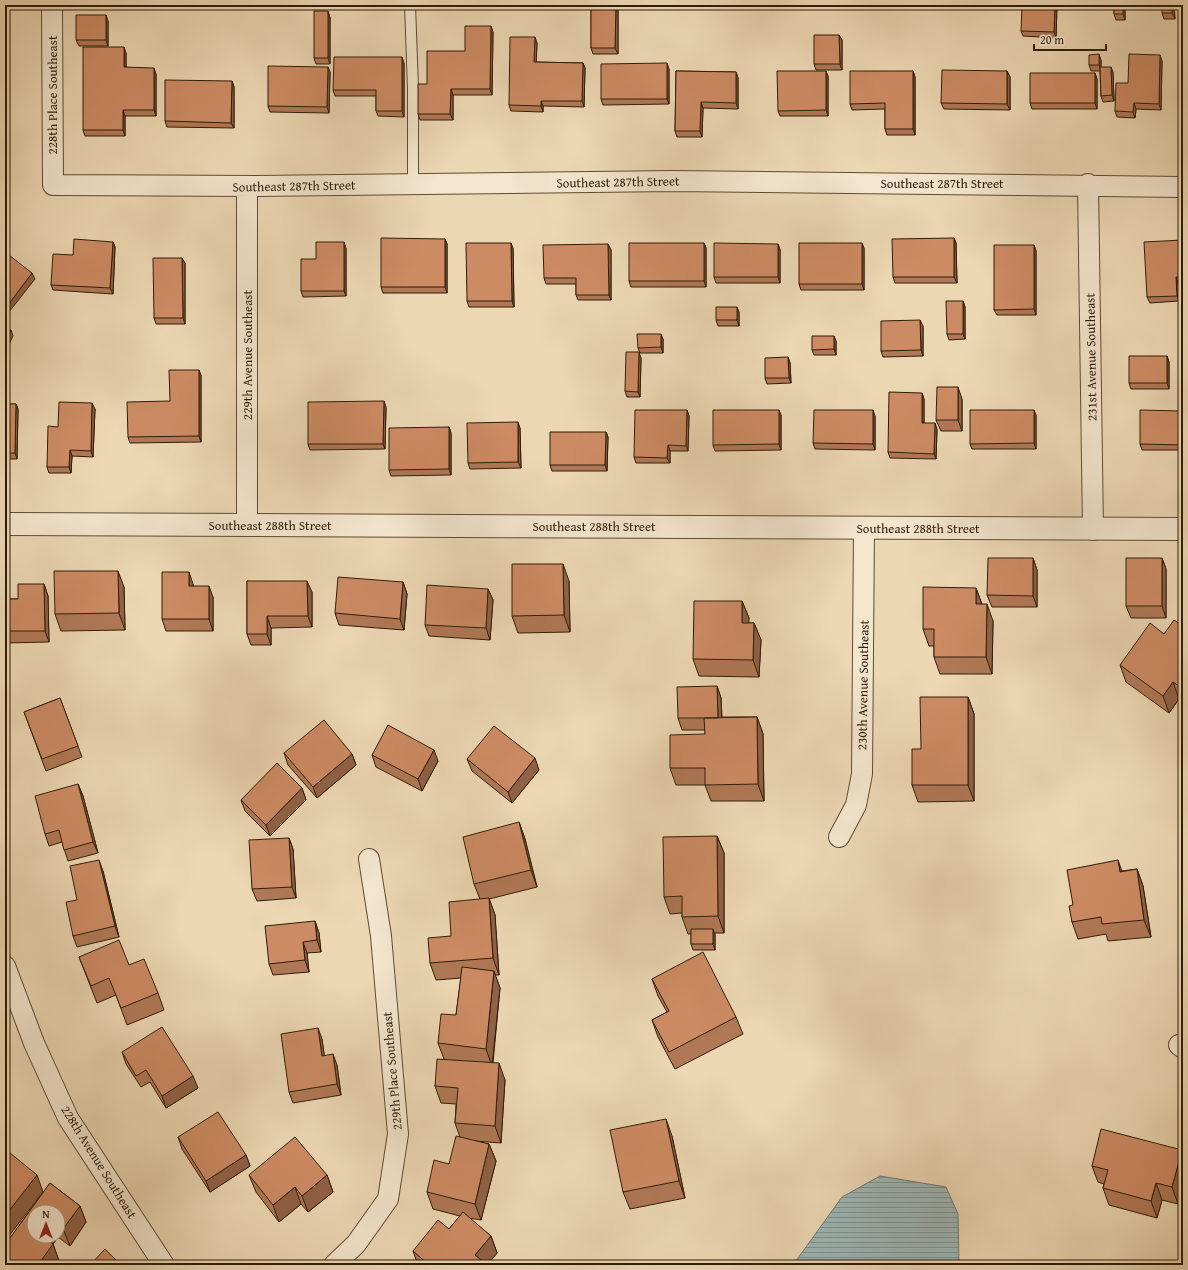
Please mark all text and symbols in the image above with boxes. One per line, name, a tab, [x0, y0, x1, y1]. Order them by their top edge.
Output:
scale bar	[1034, 26, 1106, 52]
text: 20 m	[1040, 31, 1064, 48]
street label: 228th Place Southeast	[43, 35, 62, 154]
street label: Southeast 287th Street	[556, 171, 680, 193]
street label: Southeast 287th Street	[880, 174, 1004, 193]
street label: Southeast 287th Street	[232, 175, 356, 197]
street label: 229th Avenue Southeast	[238, 289, 257, 420]
street label: 231st Avenue Southeast	[1080, 292, 1102, 421]
street label: Southeast 288th Street	[208, 516, 332, 535]
street label: Southeast 288th Street	[532, 517, 656, 536]
street label: Southeast 288th Street	[856, 519, 980, 538]
street label: 230th Avenue Southeast	[852, 619, 874, 750]
street label: 229th Place Southeast	[377, 1011, 407, 1131]
street label: 228th Avenue Southeast	[56, 1102, 142, 1223]
north arrow	[26, 1204, 66, 1244]
text: N	[42, 1206, 50, 1222]

